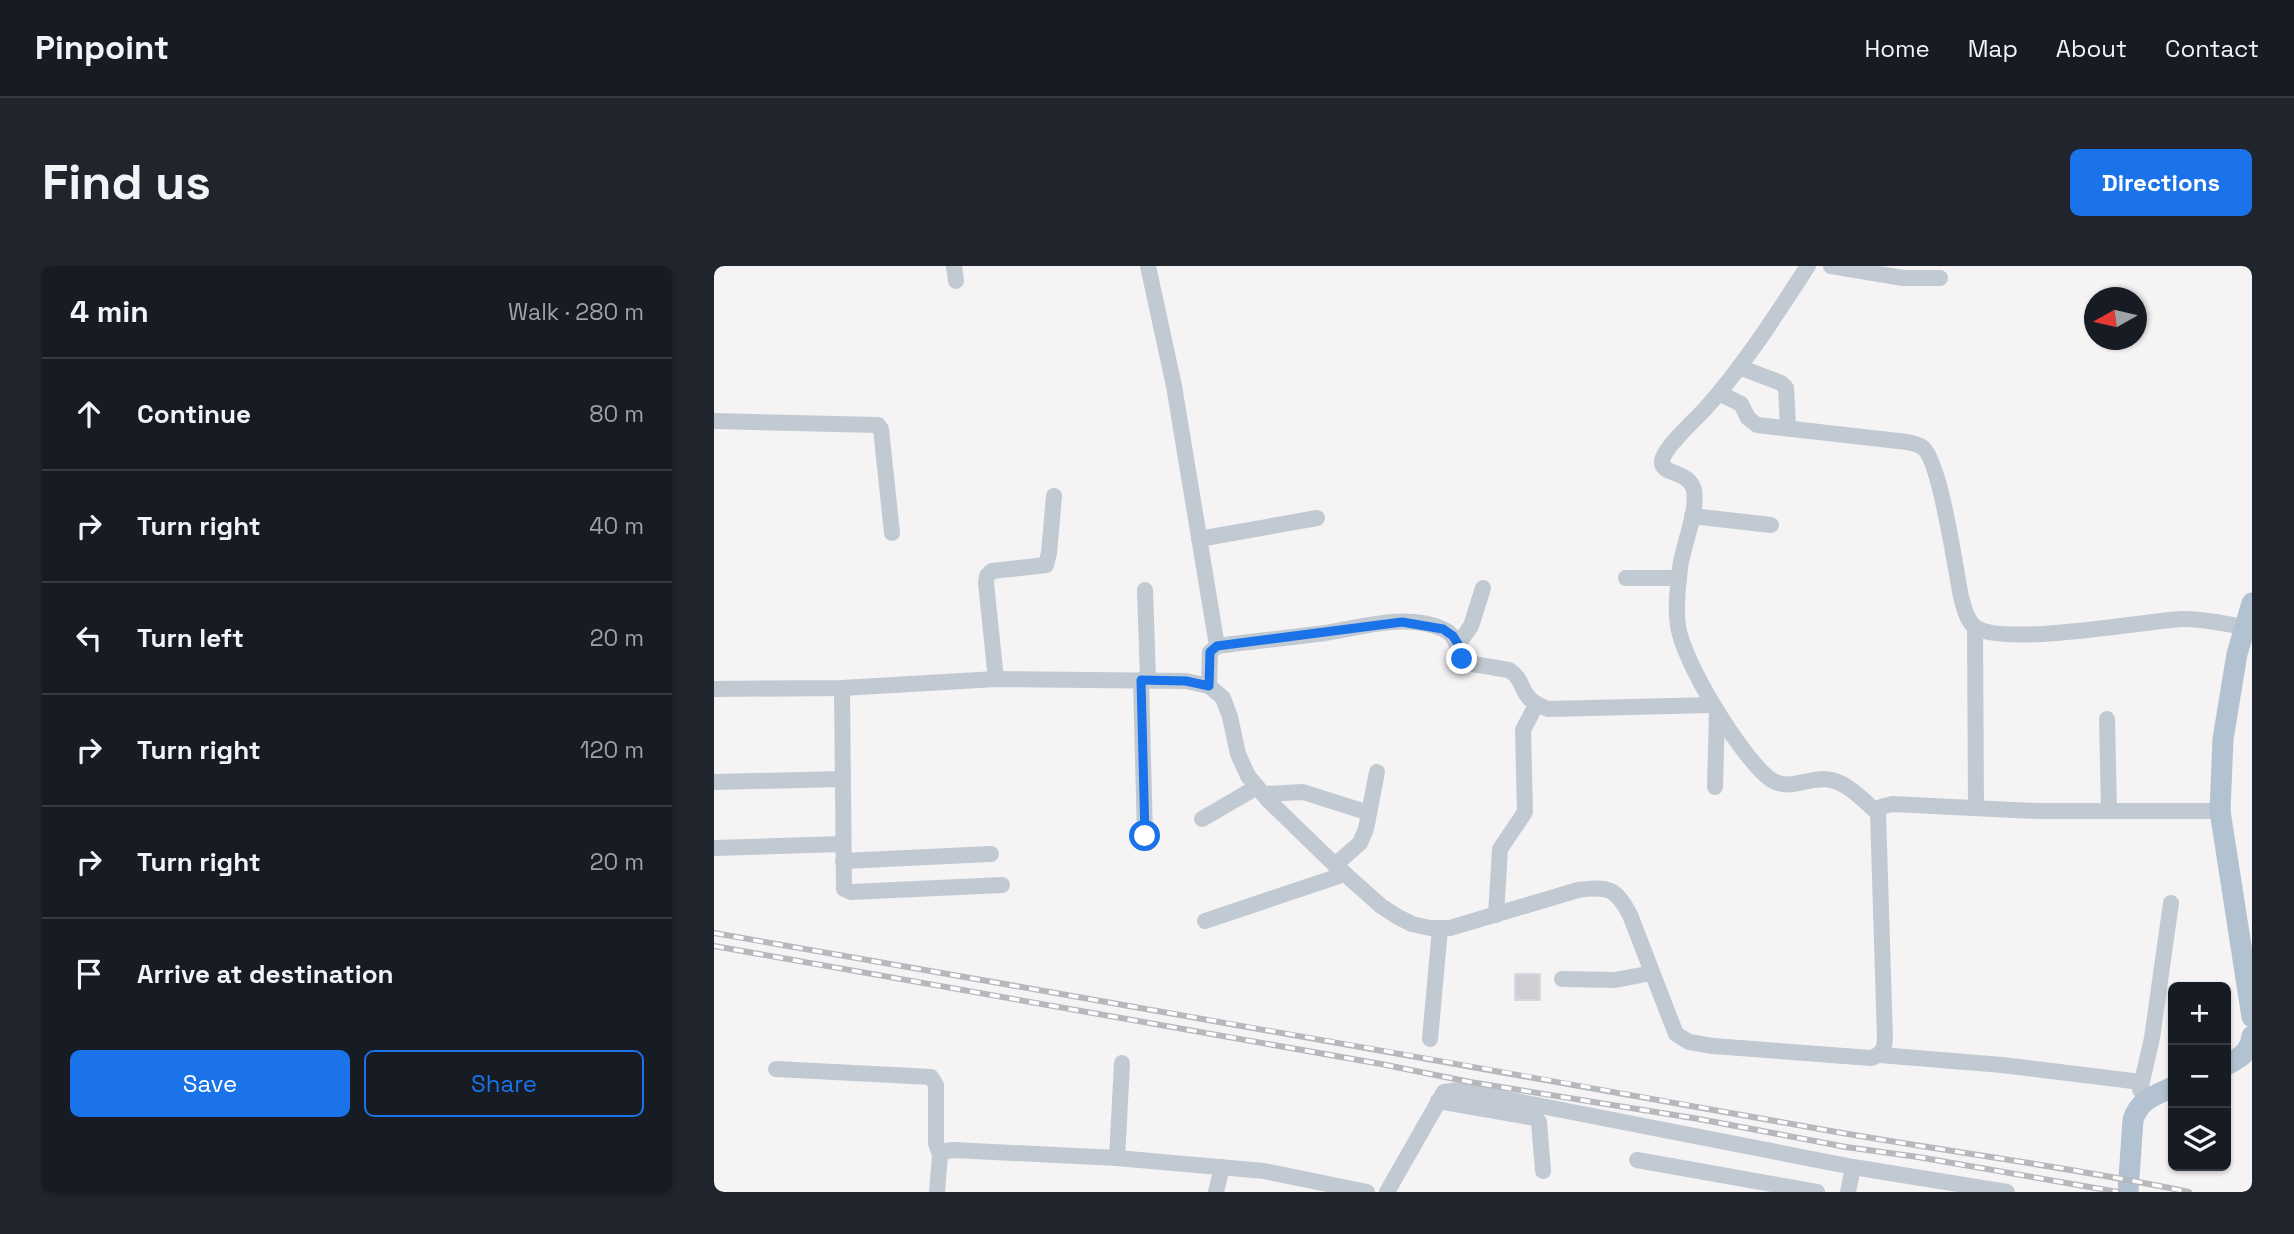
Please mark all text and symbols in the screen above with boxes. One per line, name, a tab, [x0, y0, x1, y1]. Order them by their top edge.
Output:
text: Pinpoint	[35, 27, 169, 69]
text: Home	[1864, 33, 1930, 64]
text: Map	[1968, 33, 2018, 64]
text: About	[2056, 33, 2127, 64]
text: Contact	[2165, 33, 2259, 64]
button: Directions	[2070, 149, 2252, 216]
text: Find us	[42, 151, 211, 213]
north arrow	[2084, 287, 2147, 350]
text: 4 min	[70, 292, 149, 331]
text: Walk · 280 m	[508, 297, 644, 327]
icon: ahead	[70, 395, 108, 433]
text: Continue	[137, 397, 251, 431]
text: 80 m	[589, 399, 644, 429]
icon: right	[70, 507, 108, 545]
text: Turn right	[137, 509, 261, 543]
text: 40 m	[589, 511, 644, 541]
icon: left	[70, 619, 108, 657]
text: Turn left	[137, 621, 244, 655]
text: 20 m	[590, 623, 644, 653]
route end	[1446, 643, 1477, 674]
icon: right	[70, 731, 108, 769]
text: Turn right	[137, 733, 261, 767]
text: 120 m	[580, 735, 644, 765]
route start	[1129, 820, 1160, 851]
icon: right	[70, 843, 108, 881]
text: Turn right	[137, 845, 261, 879]
text: 20 m	[590, 847, 644, 877]
icon: arrive	[70, 955, 108, 993]
text: Arrive at destination	[137, 957, 394, 991]
map controls	[2168, 982, 2231, 1171]
button: +	[2168, 982, 2231, 1045]
button: −	[2168, 1045, 2231, 1108]
button: Save	[70, 1050, 350, 1117]
button: Share	[364, 1050, 644, 1117]
button: layers	[2168, 1108, 2231, 1171]

